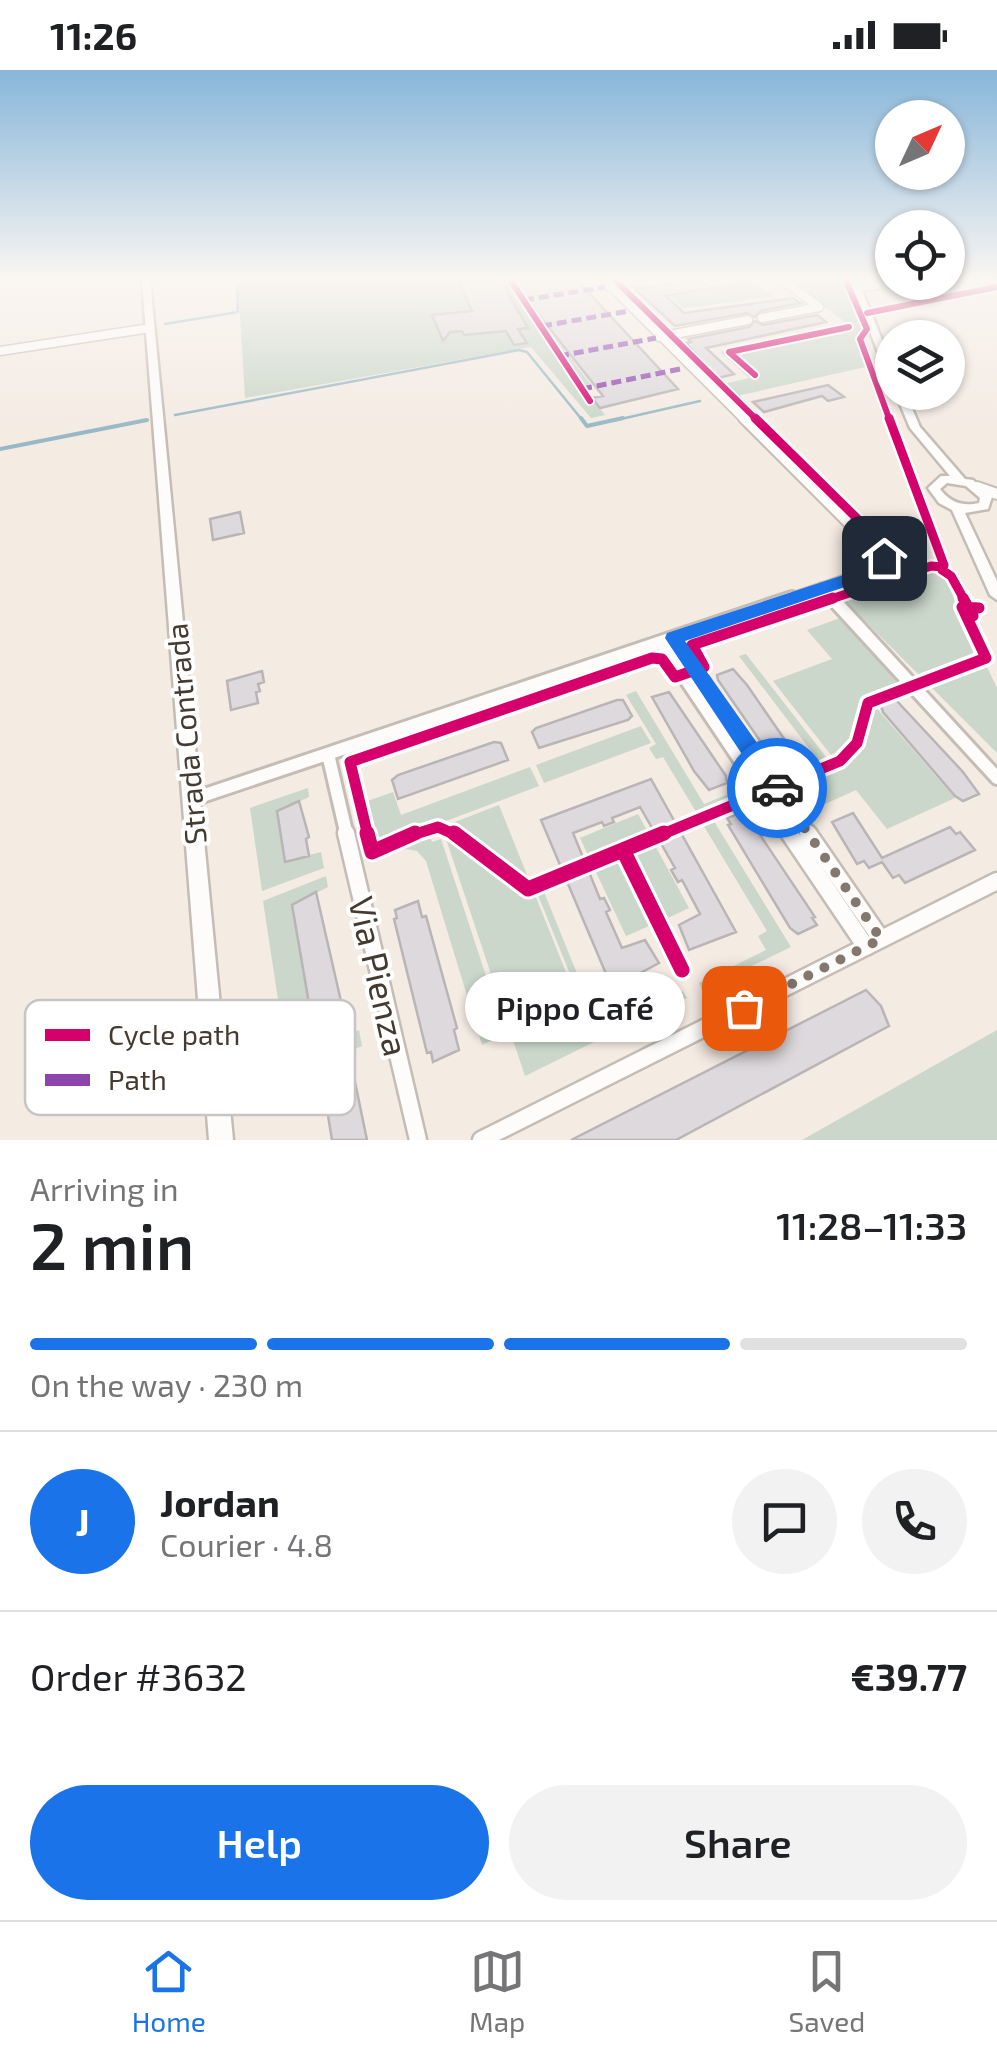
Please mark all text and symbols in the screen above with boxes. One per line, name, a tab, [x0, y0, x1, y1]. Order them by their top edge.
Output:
text: 11:26	[50, 12, 137, 58]
north arrow	[875, 100, 965, 190]
map controls	[875, 100, 965, 410]
button: locate	[875, 210, 965, 300]
button: layers	[875, 320, 965, 410]
pin	[842, 516, 927, 601]
icon: home	[857, 531, 912, 586]
street label: Strada Contrada	[157, 622, 213, 846]
courier	[727, 738, 827, 838]
icon: car	[750, 761, 805, 816]
street label: Via Pienza	[341, 892, 419, 1060]
pin	[702, 966, 787, 1051]
callout: Pippo Café	[464, 973, 684, 1043]
icon: bag	[717, 981, 772, 1036]
text: Pippo Café	[496, 988, 654, 1026]
legend	[25, 1000, 355, 1115]
text: Cycle path	[108, 1017, 240, 1051]
text: Path	[108, 1062, 167, 1096]
text: Arriving in	[30, 1169, 179, 1207]
text: 11:28–11:33	[776, 1202, 967, 1248]
text: 2 min	[30, 1205, 194, 1283]
text: On the way · 230 m	[30, 1365, 303, 1403]
button: chat	[732, 1469, 837, 1574]
button: phone	[862, 1469, 967, 1574]
text: Jordan	[160, 1479, 280, 1525]
text: J	[75, 1498, 90, 1544]
text: Courier · 4.8	[160, 1525, 333, 1563]
text: Order #3632	[30, 1653, 247, 1699]
text: €39.77	[850, 1653, 967, 1699]
button: Help	[30, 1785, 489, 1900]
button: Share	[509, 1785, 967, 1900]
tab: Home	[132, 1944, 206, 2038]
tab: Map	[469, 1944, 525, 2038]
tab: Saved	[789, 1944, 865, 2038]

